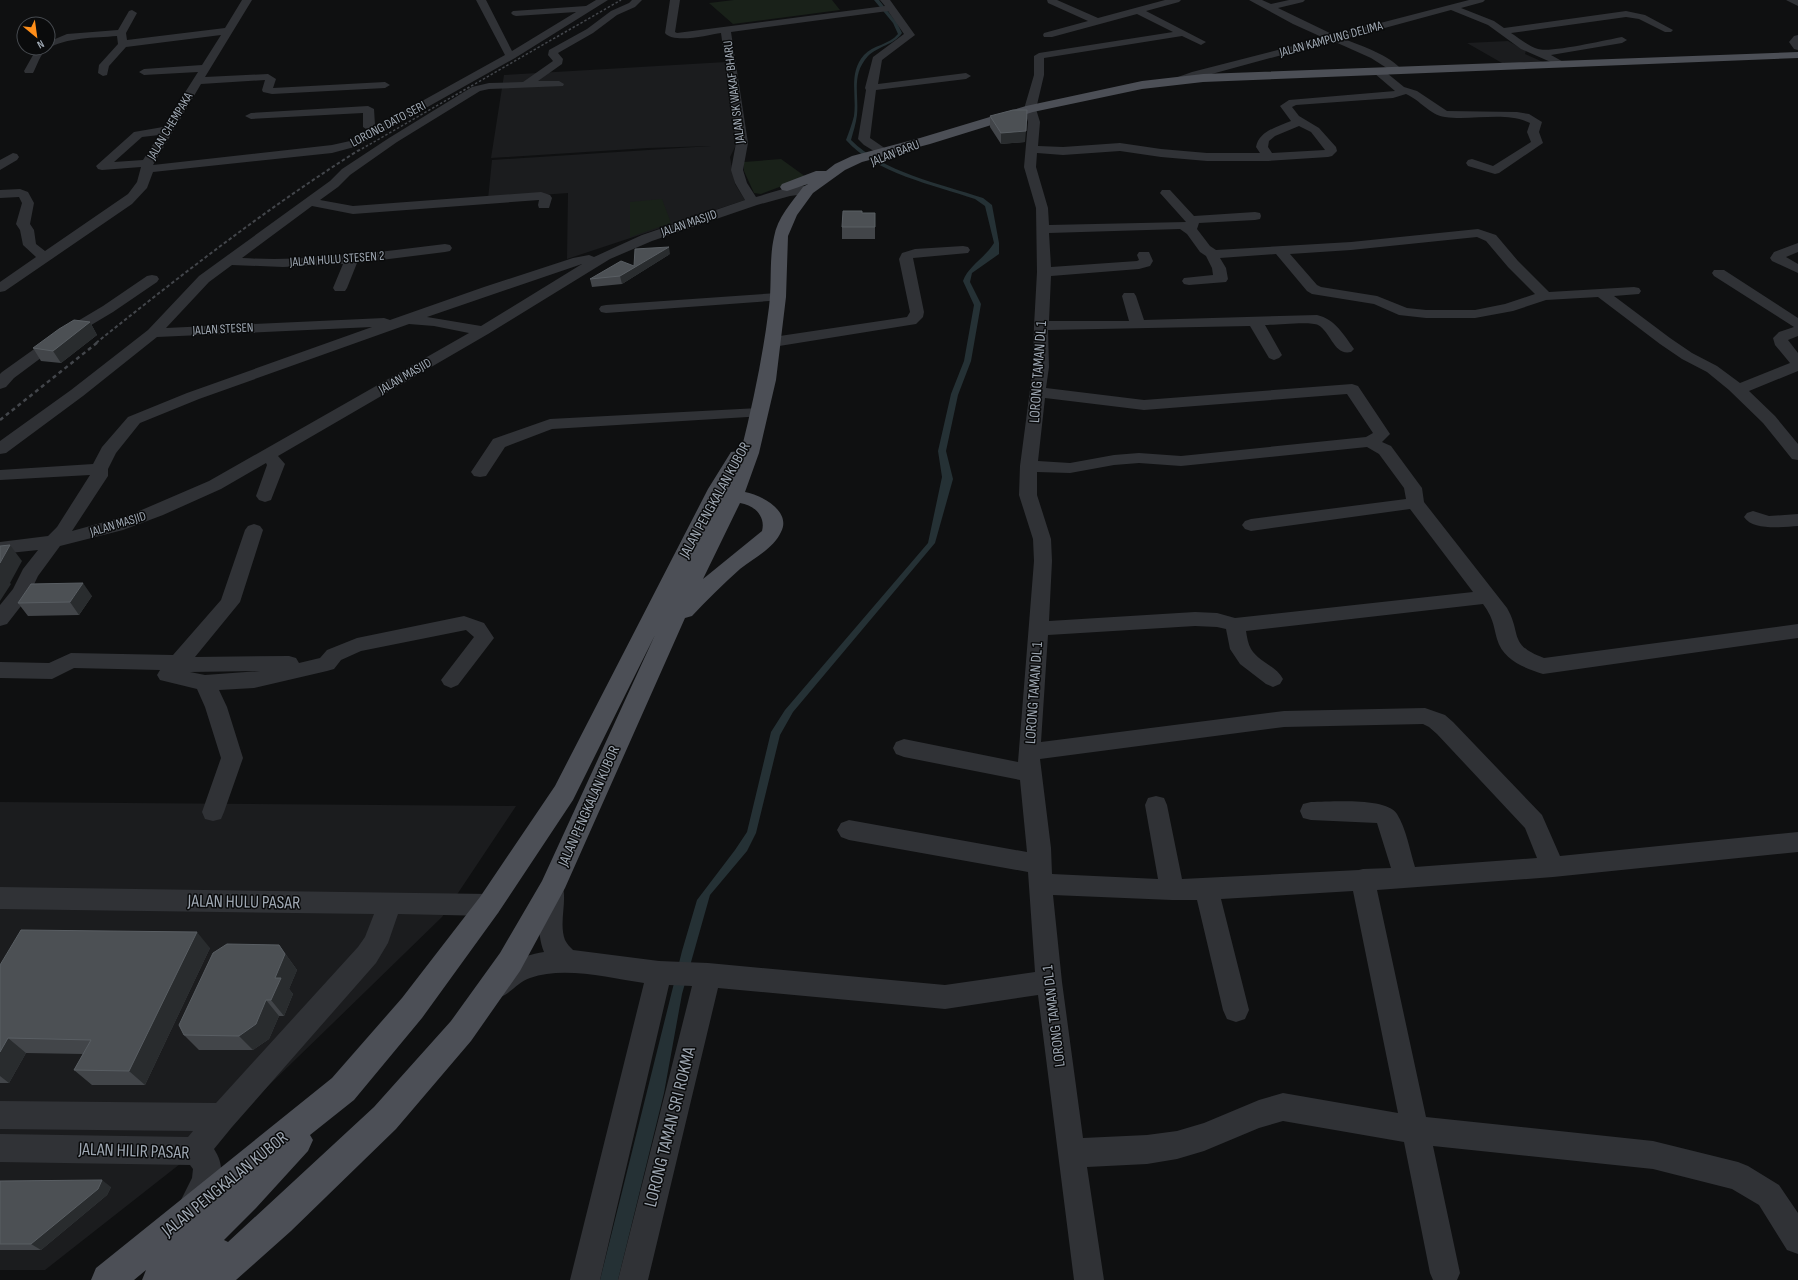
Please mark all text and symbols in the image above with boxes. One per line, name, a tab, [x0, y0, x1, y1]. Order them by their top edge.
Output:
north arrow	[16, 16, 56, 56]
street label: JALAN KAMPUNG DELIMA	[1277, 17, 1385, 61]
text: N	[35, 37, 46, 51]
street label: JALAN SK WAKAF BHARU	[720, 40, 748, 145]
street label: JALAN CHEMPAKA	[143, 89, 197, 163]
street label: LORONG DATO SERI	[348, 97, 428, 151]
street label: JALAN BARU	[867, 136, 922, 170]
street label: JALAN MASJID	[658, 206, 719, 240]
street label: JALAN HULU STESEN 2	[288, 248, 385, 270]
street label: JALAN STESEN	[191, 319, 254, 339]
street label: LORONG TAMAN DL 1	[1025, 320, 1051, 424]
street label: JALAN MASJID	[375, 355, 434, 398]
street label: JALAN PENGKALAN KUBOR	[675, 438, 755, 562]
street label: JALAN MASJID	[87, 508, 148, 540]
street label: LORONG TAMAN DL 1	[1021, 641, 1047, 745]
street label: JALAN PENGKALAN KUBOR	[553, 743, 624, 870]
street label: JALAN HULU PASAR	[186, 890, 301, 913]
street label: LORONG TAMAN DL 1	[1038, 963, 1070, 1068]
street label: LORONG TAMAN SRI ROKMA	[640, 1044, 700, 1209]
street label: JALAN PENGKALAN KUBOR	[157, 1127, 292, 1242]
street label: JALAN HILIR PASAR	[77, 1139, 190, 1163]

